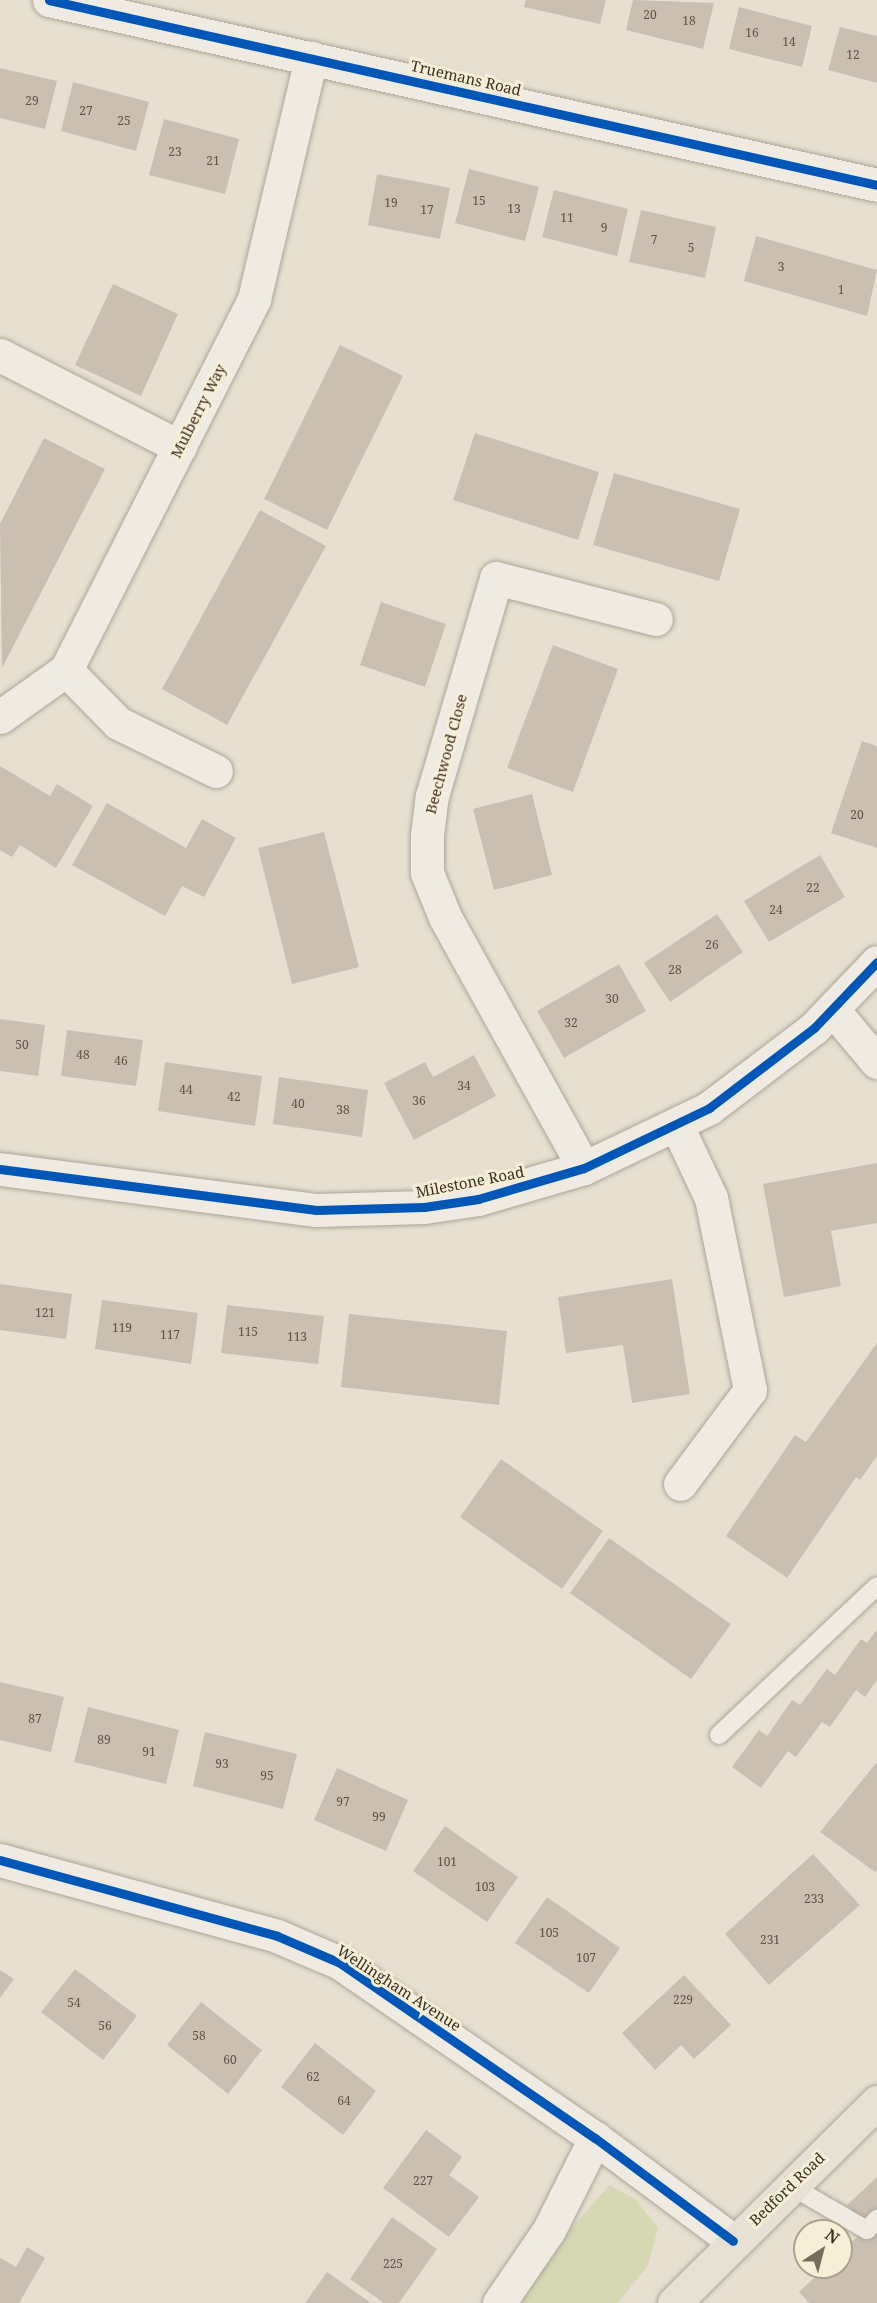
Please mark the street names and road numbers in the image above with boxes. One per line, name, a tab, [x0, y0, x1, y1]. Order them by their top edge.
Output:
street label: Truemans Road	[409, 57, 523, 99]
street label: Mulberry Way	[167, 361, 229, 461]
street label: Beechwood Close	[421, 692, 471, 816]
street label: Milestone Road	[414, 1163, 526, 1201]
street label: Wellingham Avenue	[334, 1941, 464, 2035]
street label: Bedford Road	[746, 2149, 828, 2229]

